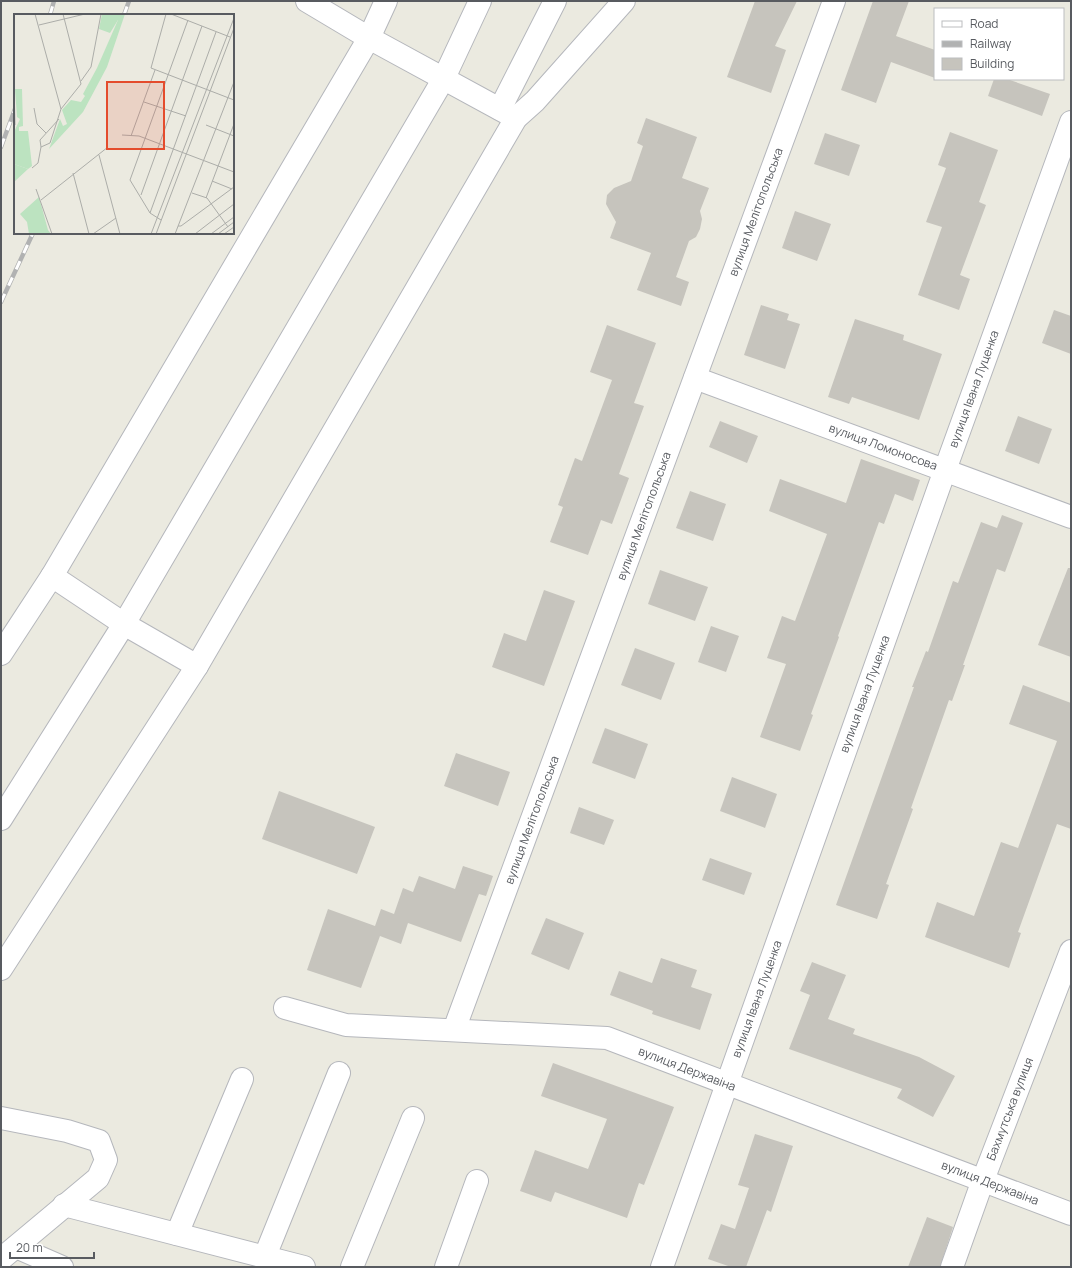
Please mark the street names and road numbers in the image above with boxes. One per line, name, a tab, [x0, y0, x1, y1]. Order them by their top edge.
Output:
street label: вулиця Мелітопольська	[724, 145, 787, 278]
street label: вулиця Івана Луценка	[944, 328, 1003, 450]
street label: вулиця Ломоносова	[827, 419, 940, 474]
street label: вулиця Мелітопольська	[612, 449, 675, 582]
street label: вулиця Івана Луценка	[835, 633, 894, 755]
street label: вулиця Мелітопольська	[500, 753, 563, 886]
street label: вулиця Івана Луценка	[727, 938, 786, 1060]
street label: вулиця Державіна	[636, 1042, 738, 1095]
street label: Бахмутська вулиця	[982, 1055, 1037, 1163]
street label: вулиця Державіна	[939, 1156, 1041, 1209]

